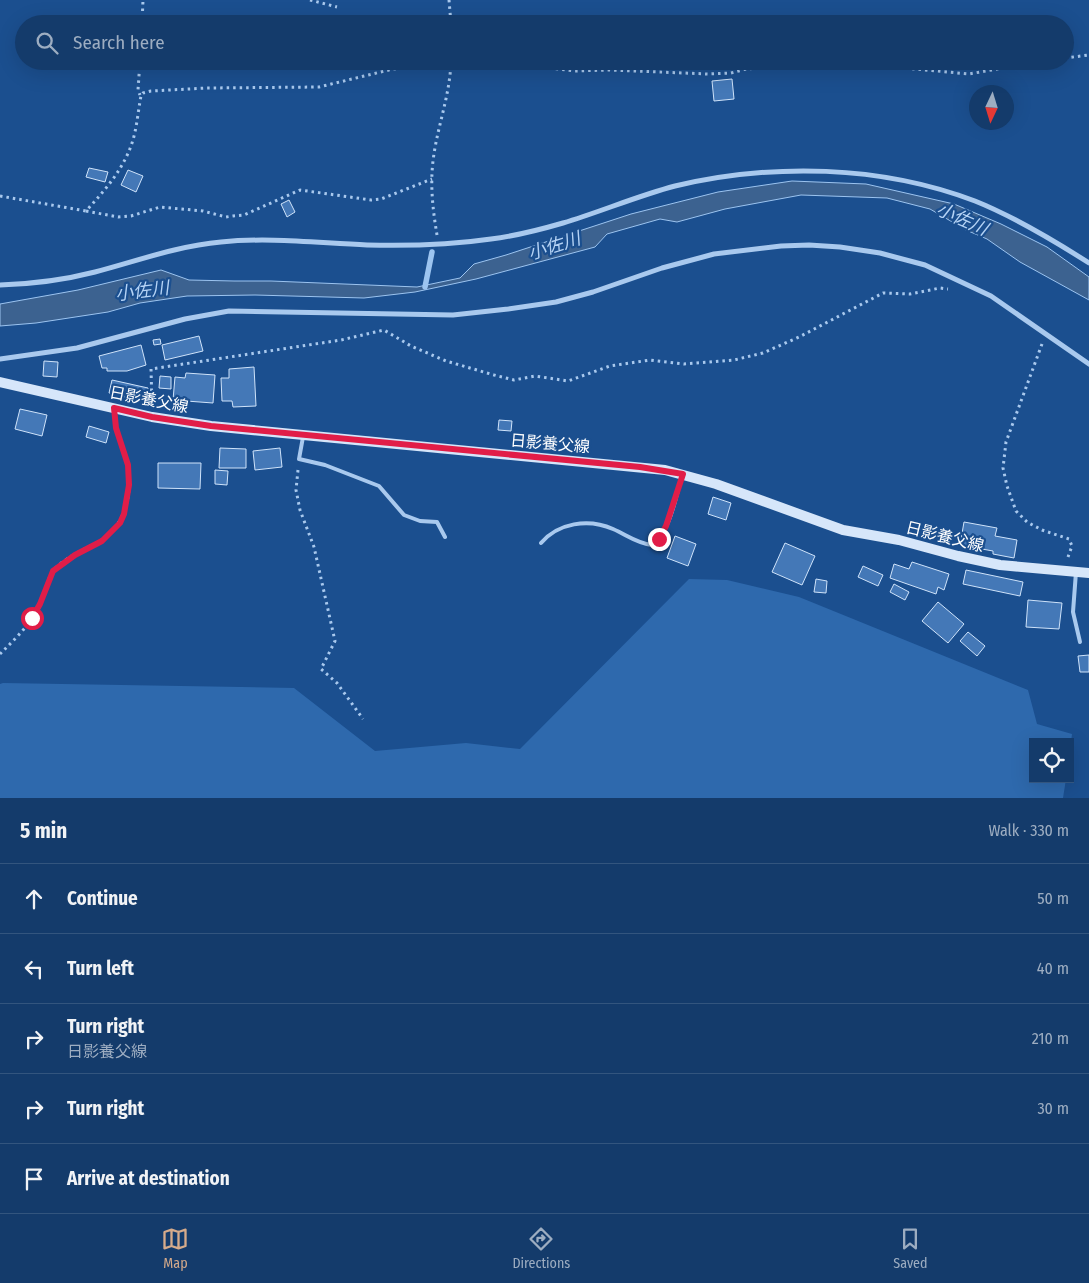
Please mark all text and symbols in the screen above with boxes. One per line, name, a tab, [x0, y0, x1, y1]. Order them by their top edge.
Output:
search box	[15, 15, 1074, 70]
icon: search	[33, 29, 61, 57]
text: Search here	[73, 31, 165, 54]
north arrow	[969, 85, 1014, 130]
water label: 小佐川	[933, 198, 993, 241]
water label: 小佐川	[525, 227, 585, 265]
water label: 小佐川	[114, 277, 172, 305]
street label: 日影養父線	[108, 383, 190, 416]
street label: 日影養父線	[509, 431, 591, 456]
street label: 日影養父線	[904, 518, 986, 555]
route end	[648, 528, 671, 551]
route start	[21, 607, 44, 630]
map controls	[1029, 738, 1074, 783]
button: locate	[1029, 738, 1074, 783]
text: 5 min	[20, 818, 67, 844]
text: Walk · 330 m	[988, 821, 1069, 840]
icon: ahead	[20, 885, 48, 913]
text: Continue	[67, 887, 138, 910]
text: 50 m	[1037, 889, 1069, 908]
icon: left	[20, 955, 48, 983]
text: Turn left	[67, 957, 134, 980]
text: 40 m	[1037, 959, 1069, 978]
text: Turn right	[67, 1015, 144, 1038]
icon: right	[20, 1025, 48, 1053]
text: 210 m	[1032, 1029, 1069, 1048]
text: 日影養父線	[67, 1042, 147, 1061]
icon: right	[20, 1095, 48, 1123]
text: Turn right	[67, 1097, 144, 1120]
text: 30 m	[1037, 1099, 1069, 1118]
icon: arrive	[20, 1165, 48, 1193]
text: Arrive at destination	[67, 1167, 230, 1190]
tab: Map	[161, 1225, 189, 1272]
tab: Directions	[512, 1225, 570, 1272]
tab: Saved	[893, 1225, 928, 1272]

